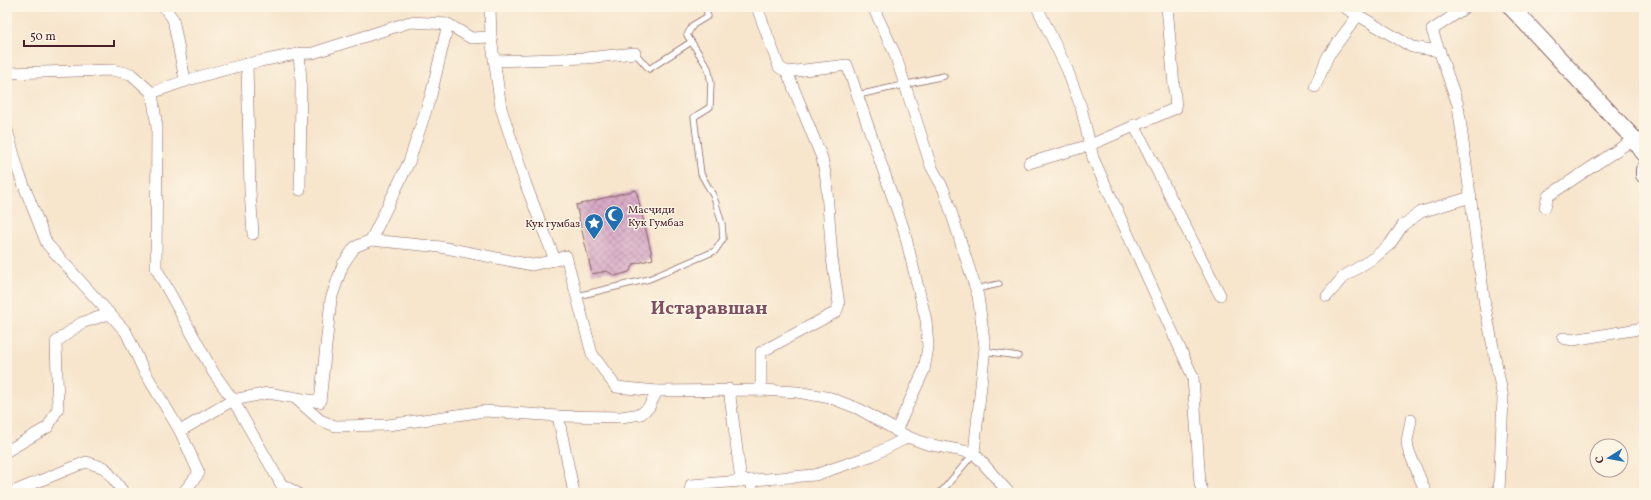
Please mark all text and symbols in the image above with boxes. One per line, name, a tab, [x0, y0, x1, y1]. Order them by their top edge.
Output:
scale bar	[24, 22, 114, 48]
text: 50 m	[30, 29, 56, 45]
place label: Масҷиди Кук Гумбаз	[628, 203, 684, 231]
mosque icon: Масҷиди Кук Гумбаз	[603, 204, 625, 232]
place icon: Кук гумбаз	[583, 212, 605, 240]
place label: Кук гумбаз	[525, 217, 580, 232]
district label: Истаравшан	[650, 296, 768, 322]
north arrow	[1589, 438, 1629, 478]
text: С	[1593, 455, 1609, 465]

